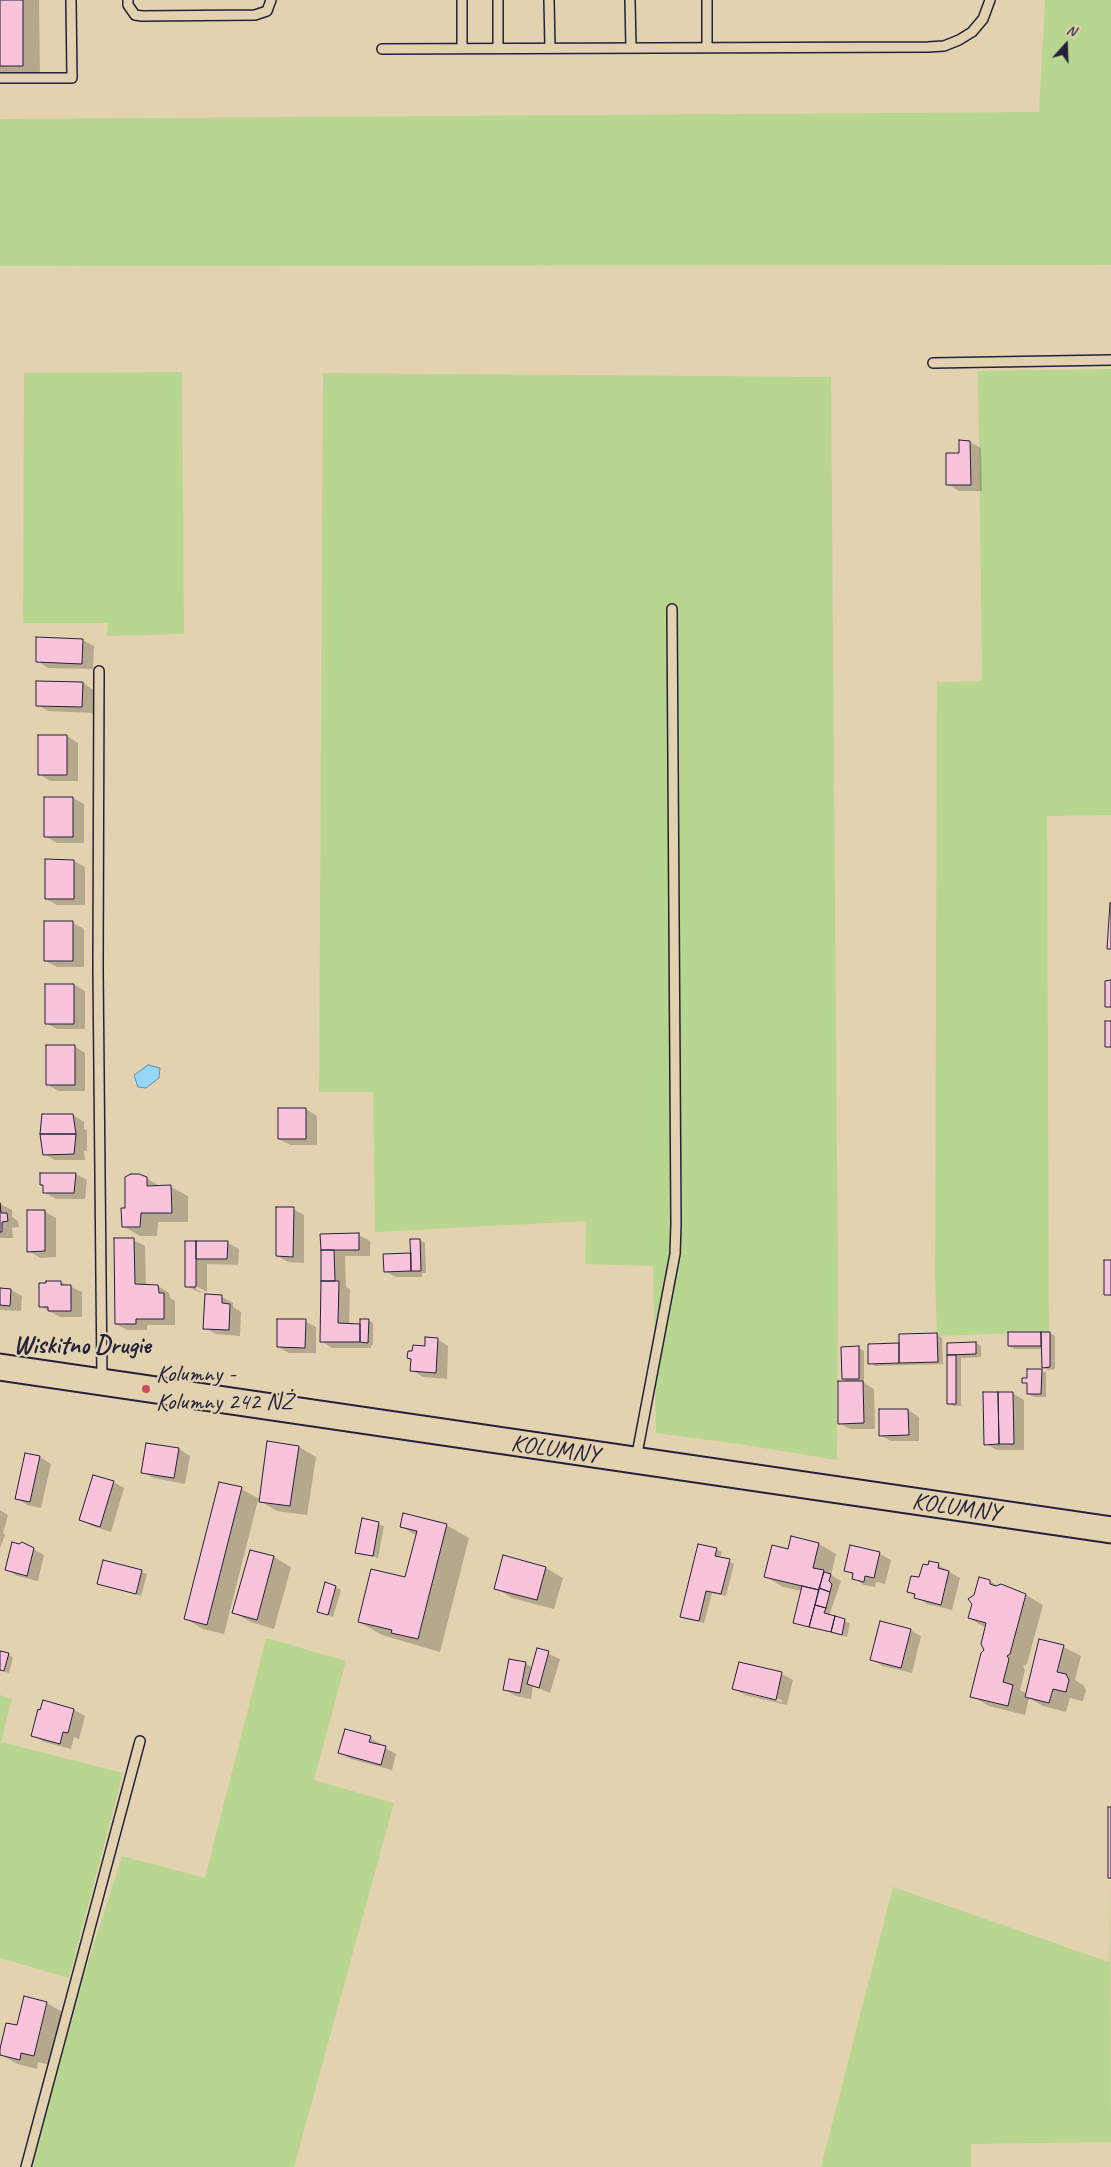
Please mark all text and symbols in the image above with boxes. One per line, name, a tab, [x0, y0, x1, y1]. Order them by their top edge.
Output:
north arrow	[1041, 20, 1091, 70]
text: N	[1064, 21, 1078, 40]
district label: Wiskitno Drugie	[13, 1331, 151, 1361]
place label: Kolumny - Kolumny 242 NŻ	[156, 1361, 293, 1417]
marker: Kolumny - Kolumny 242 NŻ	[140, 1383, 152, 1395]
street label: KOLUMNY	[509, 1430, 601, 1470]
street label: KOLUMNY	[910, 1488, 1002, 1528]

